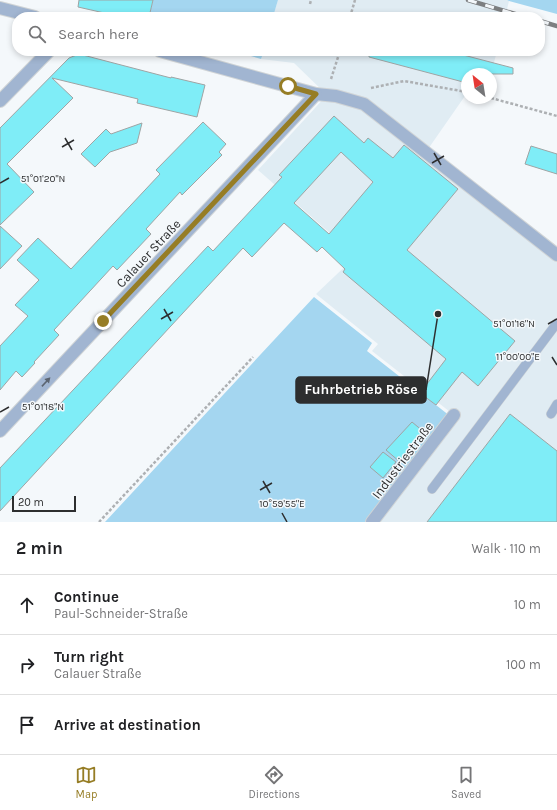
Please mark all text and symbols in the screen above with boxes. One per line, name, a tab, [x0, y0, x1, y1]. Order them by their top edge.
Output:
search box	[12, 12, 545, 56]
icon: search	[26, 23, 48, 45]
text: Search here	[58, 25, 139, 43]
north arrow	[461, 68, 497, 104]
route start	[279, 77, 297, 95]
text: 51°01'20"N	[21, 173, 65, 185]
street label: Calauer Straße	[113, 216, 184, 290]
route end	[94, 312, 112, 330]
text: 51°01'16"N	[493, 318, 535, 330]
text: 11°00'00"E	[496, 351, 540, 363]
one-way arrow	[41, 377, 50, 388]
callout: Fuhrbetrieb Röse	[296, 377, 426, 403]
text: Fuhrbetrieb Röse	[304, 381, 418, 398]
text: 51°01'18"N	[22, 401, 64, 413]
street label: Industriestraße	[369, 419, 436, 502]
scale bar	[12, 494, 76, 513]
text: 20 m	[18, 496, 44, 509]
text: 10°59'55"E	[259, 498, 305, 510]
text: 2 min	[16, 538, 63, 558]
text: Walk · 110 m	[472, 541, 541, 556]
text: Continue	[54, 588, 119, 606]
icon: ahead	[16, 594, 38, 616]
text: 10 m	[514, 597, 541, 612]
text: Paul-Schneider-Straße	[54, 606, 188, 621]
text: Turn right	[54, 648, 124, 666]
icon: right	[16, 654, 38, 676]
text: 100 m	[506, 657, 541, 672]
text: Calauer Straße	[54, 666, 142, 681]
icon: arrive	[16, 714, 38, 736]
text: Arrive at destination	[54, 716, 201, 734]
tab: Map	[75, 764, 97, 801]
tab: Directions	[248, 764, 300, 801]
tab: Saved	[451, 764, 482, 801]

